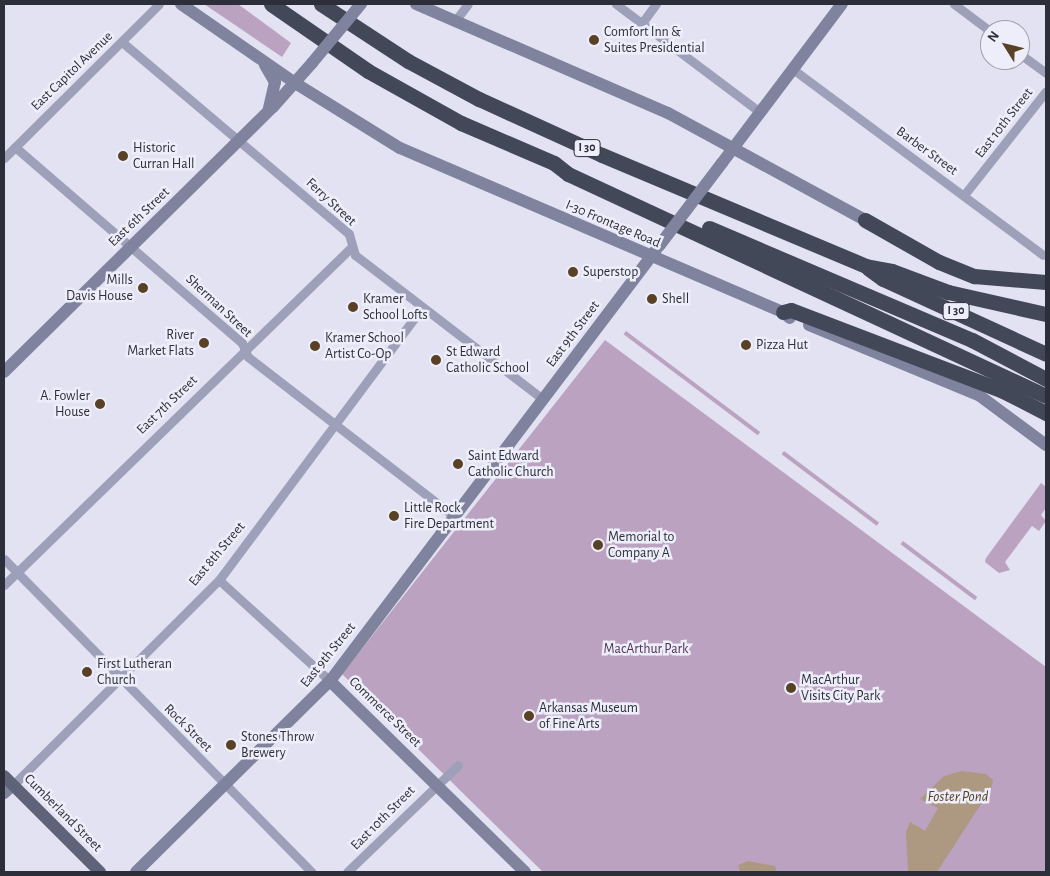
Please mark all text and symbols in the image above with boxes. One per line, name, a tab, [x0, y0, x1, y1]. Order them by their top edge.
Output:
north arrow	[980, 20, 1030, 70]
place label: Comfort Inn & Suites Presidential	[604, 24, 705, 56]
street label: East Capitol Avenue	[28, 28, 116, 114]
text: N	[985, 29, 1002, 45]
marker: Comfort Inn & Suites Presidential	[588, 34, 600, 46]
street label: East 10th Street	[971, 85, 1037, 161]
street label: Barber Street	[893, 123, 961, 179]
road number: I 30	[573, 138, 601, 158]
place label: Historic Curran Hall	[133, 140, 195, 172]
marker: Historic Curran Hall	[117, 150, 129, 162]
street label: Ferry Street	[302, 175, 360, 229]
street label: East 6th Street	[105, 184, 173, 250]
street label: I-30 Frontage Road	[563, 196, 663, 252]
place label: Superstop	[583, 264, 638, 280]
marker: Superstop	[567, 266, 579, 278]
street label: Sherman Street	[182, 271, 256, 341]
place label: Mills Davis House	[66, 272, 133, 304]
marker: Mills Davis House	[137, 282, 149, 294]
place label: Kramer School Lofts	[363, 291, 428, 324]
place label: Shell	[662, 291, 689, 307]
marker: Shell	[646, 293, 658, 305]
street label: East 9th Street	[543, 298, 603, 370]
marker: Kramer School Lofts	[347, 301, 359, 313]
road number: I 30	[942, 302, 970, 321]
place label: River Market Flats	[127, 327, 194, 360]
place label: Kramer School Artist Co-Op	[325, 330, 404, 362]
marker: River Market Flats	[198, 337, 210, 349]
place label: Pizza Hut	[756, 337, 808, 353]
marker: Pizza Hut	[740, 339, 752, 351]
marker: Kramer School Artist Co-Op	[309, 340, 321, 352]
place label: St Edward Catholic School	[446, 344, 529, 377]
marker: St Edward Catholic School	[430, 354, 442, 366]
street label: East 7th Street	[133, 372, 201, 438]
place label: A. Fowler House	[40, 388, 90, 421]
marker: A. Fowler House	[94, 398, 106, 410]
place label: Saint Edward Catholic Church	[468, 448, 554, 481]
marker: Saint Edward Catholic Church	[452, 458, 464, 470]
place label: Little Rock Fire Department	[404, 500, 494, 532]
marker: Little Rock Fire Department	[388, 510, 400, 522]
street label: East 8th Street	[185, 519, 249, 589]
place label: Memorial to Company A	[608, 529, 674, 562]
marker: Memorial to Company A	[592, 539, 604, 551]
street label: East 9th Street	[297, 619, 359, 691]
park label: MacArthur Park	[604, 641, 688, 657]
place label: First Lutheran Church	[97, 656, 172, 689]
marker: First Lutheran Church	[81, 666, 93, 678]
place label: MacArthur Visits City Park	[801, 672, 880, 704]
street label: Commerce Street	[345, 673, 425, 751]
marker: MacArthur Visits City Park	[785, 682, 797, 694]
street label: Rock Street	[160, 700, 216, 756]
place label: Arkansas Museum of Fine Arts	[539, 700, 638, 732]
marker: Arkansas Museum of Fine Arts	[523, 710, 535, 722]
place label: Stones Throw Brewery	[241, 729, 314, 762]
marker: Stones Throw Brewery	[225, 739, 237, 751]
street label: Cumberland Street	[21, 771, 105, 855]
street label: East 10th Street	[347, 782, 419, 854]
water label: Foster Pond	[928, 788, 988, 806]

